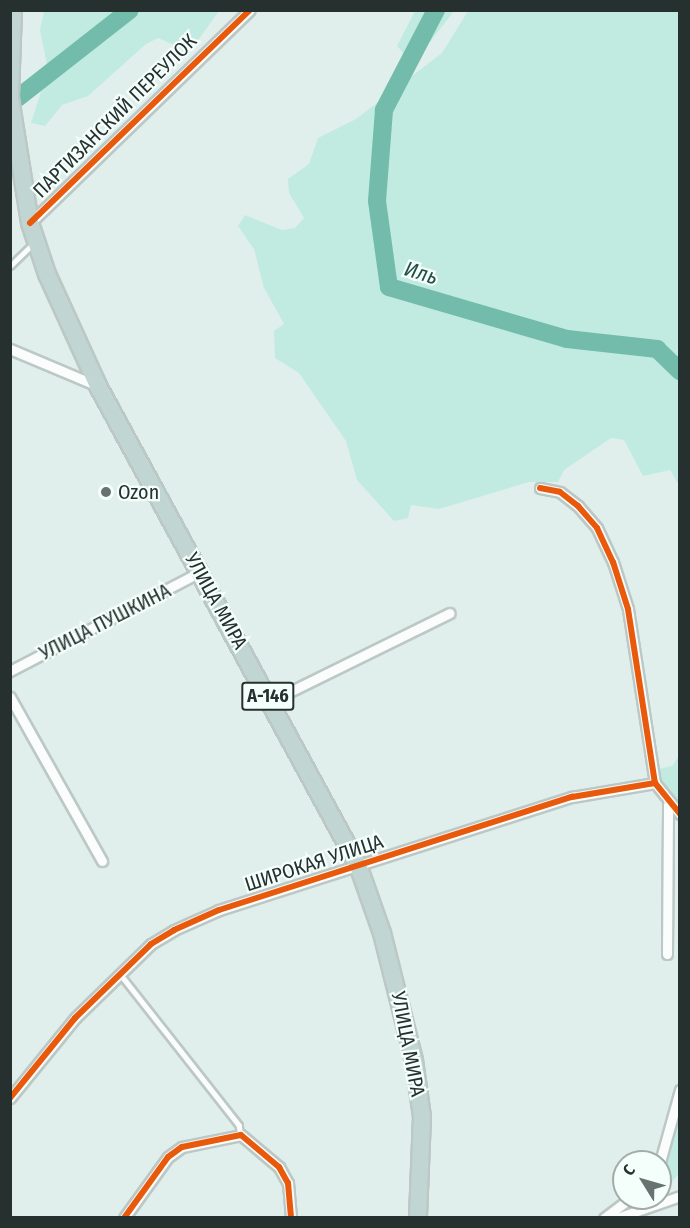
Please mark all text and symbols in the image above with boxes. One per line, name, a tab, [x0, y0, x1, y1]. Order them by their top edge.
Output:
street label: ПАРТИЗАНСКИЙ ПЕРЕУЛОК	[28, 29, 202, 203]
water label: Иль	[401, 256, 441, 290]
place label: Ozon	[118, 480, 159, 504]
marker: Ozon	[99, 485, 113, 499]
street label: УЛИЦА МИРА	[180, 549, 252, 653]
street label: УЛИЦА ПУШКИНА	[35, 579, 175, 665]
road number: А-146	[241, 681, 295, 711]
street label: ШИРОКАЯ УЛИЦА	[242, 829, 386, 897]
street label: УЛИЦА МИРА	[386, 989, 430, 1099]
north arrow	[612, 1150, 672, 1210]
text: С	[619, 1161, 639, 1179]

